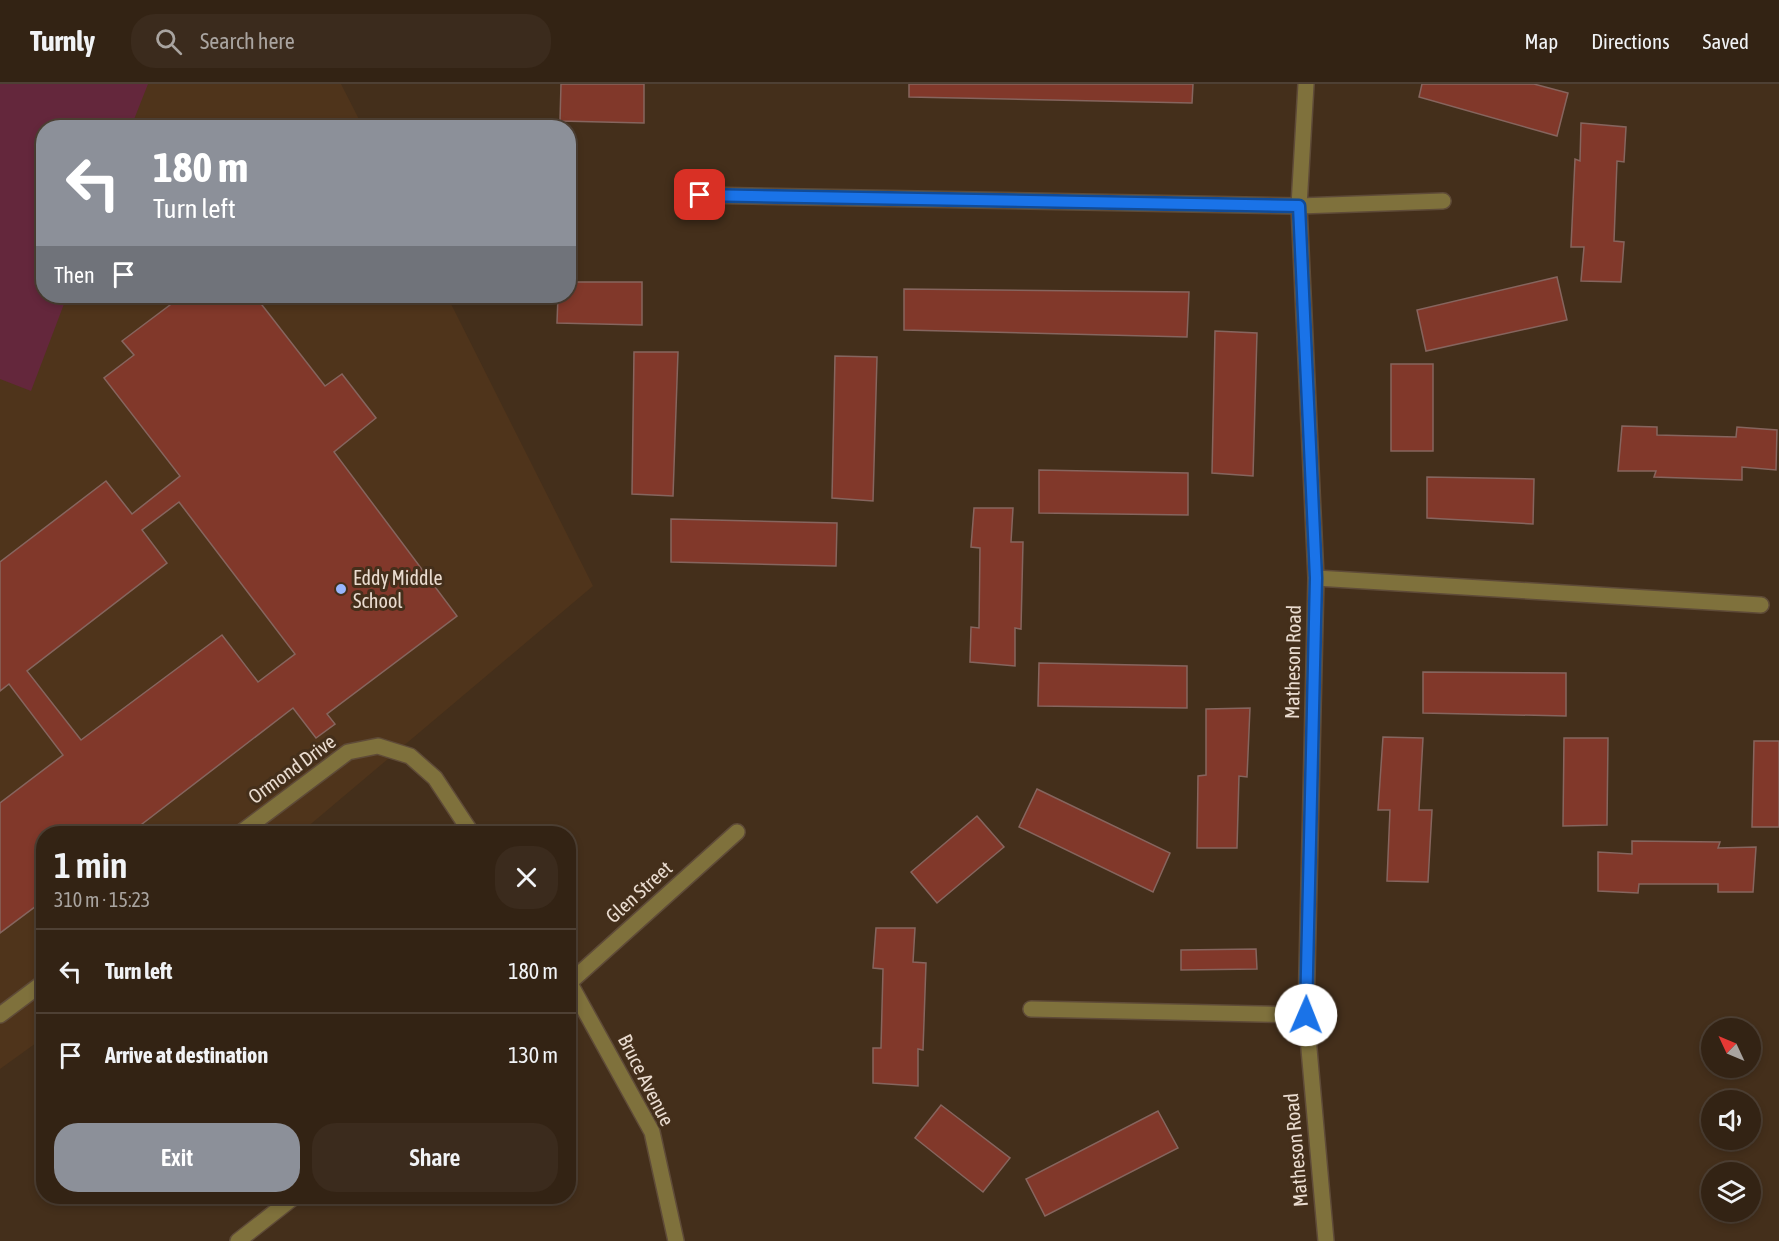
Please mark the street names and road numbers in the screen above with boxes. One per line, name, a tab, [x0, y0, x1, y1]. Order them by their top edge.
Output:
street label: Matheson Road	[1280, 605, 1305, 719]
street label: Ormond Drive	[244, 729, 340, 808]
street label: Glen Street	[601, 856, 677, 927]
street label: Bruce Avenue	[614, 1030, 679, 1129]
street label: Matheson Road	[1279, 1092, 1312, 1208]

